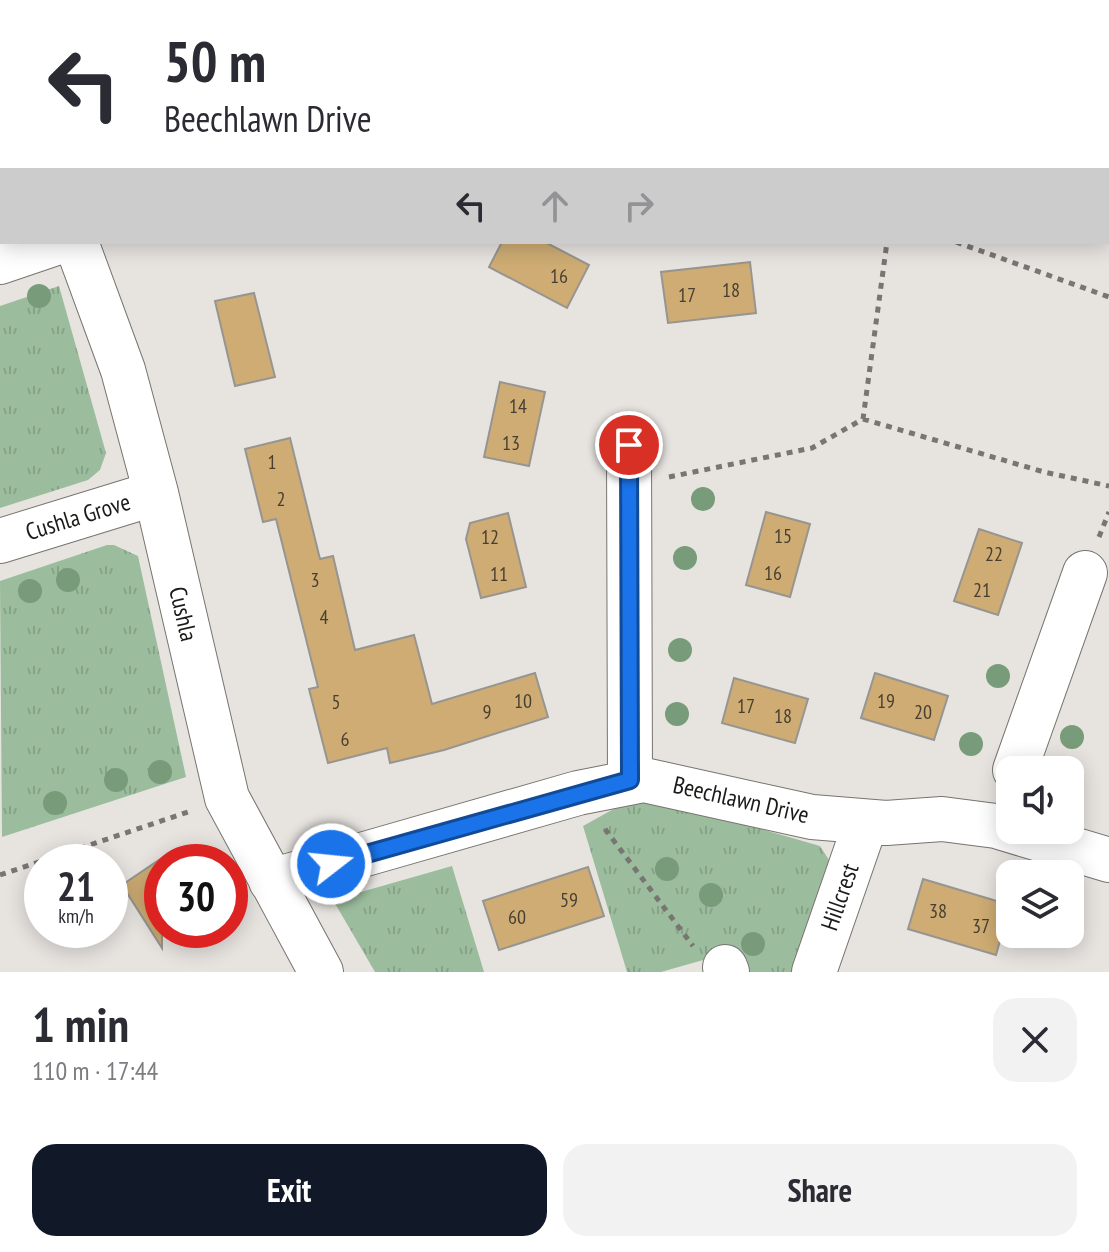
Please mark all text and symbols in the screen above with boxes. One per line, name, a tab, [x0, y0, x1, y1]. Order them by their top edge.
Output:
text: 50 m	[164, 25, 266, 97]
icon: left	[32, 32, 136, 136]
text: Beechlawn Drive	[164, 95, 372, 142]
icon: left	[449, 184, 493, 228]
icon: ahead	[533, 184, 577, 228]
icon: right	[617, 184, 661, 228]
house number: 16	[550, 263, 568, 289]
house number: 18	[722, 277, 740, 303]
house number: 17	[678, 282, 696, 308]
house number: 14	[509, 393, 527, 419]
pin	[595, 411, 663, 479]
icon: arrive	[607, 423, 651, 467]
house number: 13	[502, 430, 520, 456]
house number: 1	[268, 449, 277, 475]
street label: Cushla Grove	[22, 486, 134, 547]
house number: 2	[277, 486, 286, 512]
house number: 15	[774, 523, 792, 549]
house number: 12	[481, 524, 499, 550]
house number: 22	[985, 541, 1003, 567]
house number: 16	[764, 560, 782, 586]
house number: 11	[490, 561, 508, 587]
house number: 3	[311, 567, 320, 593]
house number: 21	[973, 577, 991, 603]
street label: Cushla	[162, 584, 205, 644]
house number: 4	[320, 604, 329, 630]
house number: 10	[514, 688, 532, 714]
house number: 19	[877, 688, 895, 714]
house number: 5	[332, 689, 341, 715]
house number: 17	[737, 693, 755, 719]
house number: 9	[483, 699, 492, 725]
house number: 20	[914, 699, 932, 725]
house number: 18	[774, 703, 792, 729]
house number: 6	[341, 726, 350, 752]
map controls	[996, 756, 1084, 948]
button: sound	[996, 756, 1084, 844]
street label: Beechlawn Drive	[670, 769, 812, 830]
position arrow	[289, 822, 373, 906]
speed limit sign: 30	[144, 844, 248, 948]
street label: Hillcrest	[814, 859, 866, 935]
text: 21	[57, 860, 95, 912]
button: layers	[996, 860, 1084, 948]
house number: 59	[560, 887, 578, 913]
house number: 38	[929, 898, 947, 924]
text: km/h	[58, 903, 94, 929]
house number: 60	[508, 904, 526, 930]
house number: 37	[972, 913, 990, 939]
text: 1 min	[32, 993, 129, 1055]
button: close	[993, 998, 1077, 1082]
text: 110 m · 17:44	[32, 1054, 158, 1087]
button: Exit	[32, 1144, 547, 1236]
button: Share	[563, 1144, 1077, 1236]

